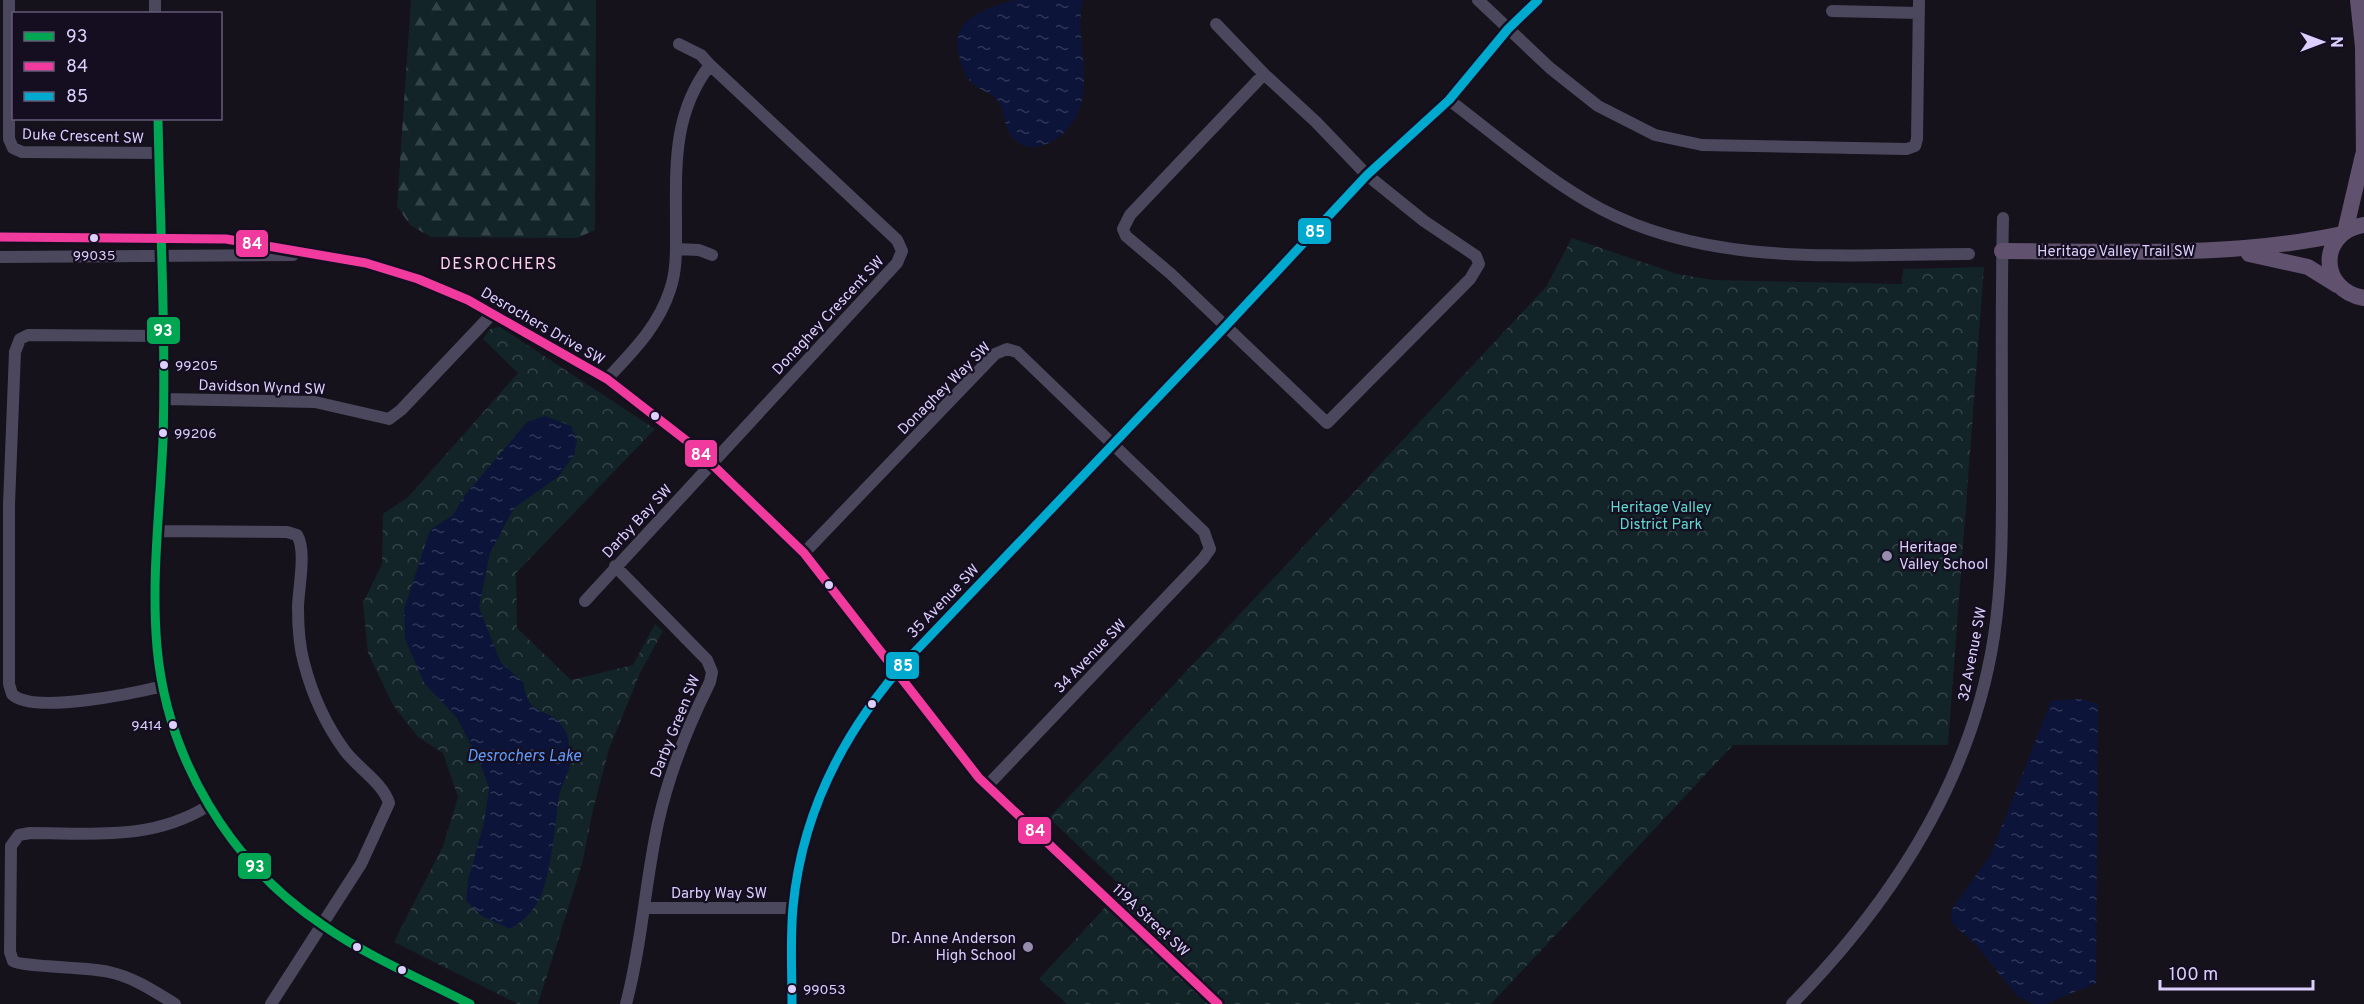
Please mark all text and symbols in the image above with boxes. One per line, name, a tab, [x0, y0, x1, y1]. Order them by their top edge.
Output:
legend	[12, 12, 222, 120]
north arrow	[2292, 12, 2352, 72]
text: 93	[66, 26, 88, 49]
text: N	[2325, 36, 2345, 48]
text: 84	[66, 56, 88, 79]
text: 85	[66, 86, 88, 109]
street label: Duke Crescent SW	[22, 126, 144, 149]
line badge: 85	[1297, 217, 1332, 245]
text: 85	[1305, 223, 1325, 243]
line badge: 84	[235, 229, 269, 258]
marker: 99035	[88, 232, 100, 244]
text: 84	[242, 235, 262, 255]
street label: Heritage Valley Trail SW	[2037, 243, 2195, 262]
place label: 99035	[73, 248, 115, 265]
street label: Donaghey Crescent SW	[769, 253, 889, 380]
district label: DESROCHERS	[440, 255, 558, 275]
street label: Desrochers Drive SW	[477, 284, 608, 371]
line badge: 93	[146, 316, 181, 345]
text: 93	[153, 322, 173, 342]
street label: Donaghey Way SW	[895, 339, 996, 440]
place label: 99205	[175, 358, 218, 375]
marker: 99205	[158, 359, 170, 371]
street label: Davidson Wynd SW	[198, 377, 326, 400]
unlabelled marker	[649, 410, 661, 422]
place label: 99206	[174, 426, 217, 443]
marker: 99206	[157, 427, 169, 439]
line badge: 84	[684, 439, 718, 468]
text: 84	[691, 446, 711, 466]
street label: Darby Bay SW	[599, 481, 677, 563]
park label: Heritage Valley District Park	[1610, 499, 1712, 535]
place label: Heritage Valley School	[1899, 539, 1989, 575]
marker: Heritage Valley School	[1880, 549, 1894, 563]
street label: 35 Avenue SW	[904, 561, 984, 643]
unlabelled marker	[823, 579, 835, 591]
street label: 32 Avenue SW	[1955, 605, 1992, 703]
street label: 34 Avenue SW	[1051, 616, 1131, 698]
line badge: 85	[885, 651, 920, 680]
text: 85	[893, 657, 913, 677]
street label: Darby Green SW	[647, 672, 706, 781]
unlabelled marker	[866, 698, 878, 710]
place label: 9414	[131, 718, 162, 735]
marker: 9414	[167, 719, 179, 731]
water label: Desrochers Lake	[467, 747, 582, 767]
line badge: 84	[1017, 816, 1052, 845]
text: 84	[1025, 822, 1045, 842]
line badge: 93	[237, 852, 272, 880]
text: 93	[245, 858, 265, 878]
street label: 119A Street SW	[1107, 880, 1193, 962]
street label: Darby Way SW	[671, 885, 767, 904]
place label: Dr. Anne Anderson High School	[891, 930, 1016, 966]
marker: Dr. Anne Anderson High School	[1021, 940, 1035, 954]
unlabelled marker	[351, 941, 363, 953]
scale bar	[2160, 953, 2313, 991]
unlabelled marker	[396, 964, 408, 976]
text: 100 m	[2169, 964, 2218, 987]
place label: 99053	[803, 982, 846, 999]
marker: 99053	[786, 983, 798, 995]

